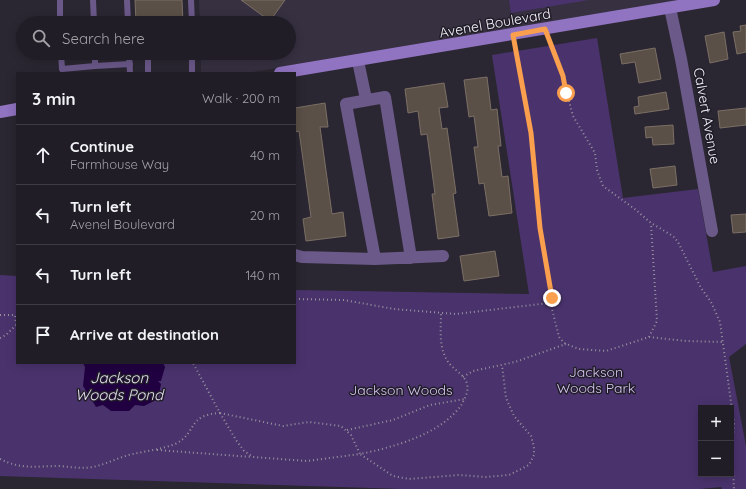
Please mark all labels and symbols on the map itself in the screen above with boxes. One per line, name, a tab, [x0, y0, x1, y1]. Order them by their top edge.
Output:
street label: Avenel Boulevard	[438, 4, 552, 42]
street label: Calvert Avenue	[690, 66, 724, 166]
route start	[557, 84, 575, 102]
route end	[543, 289, 561, 307]
park label: Jackson Woods Park	[557, 363, 635, 397]
water label: Jackson Woods Pond	[75, 368, 165, 404]
park label: Jackson Woods	[349, 381, 453, 399]

